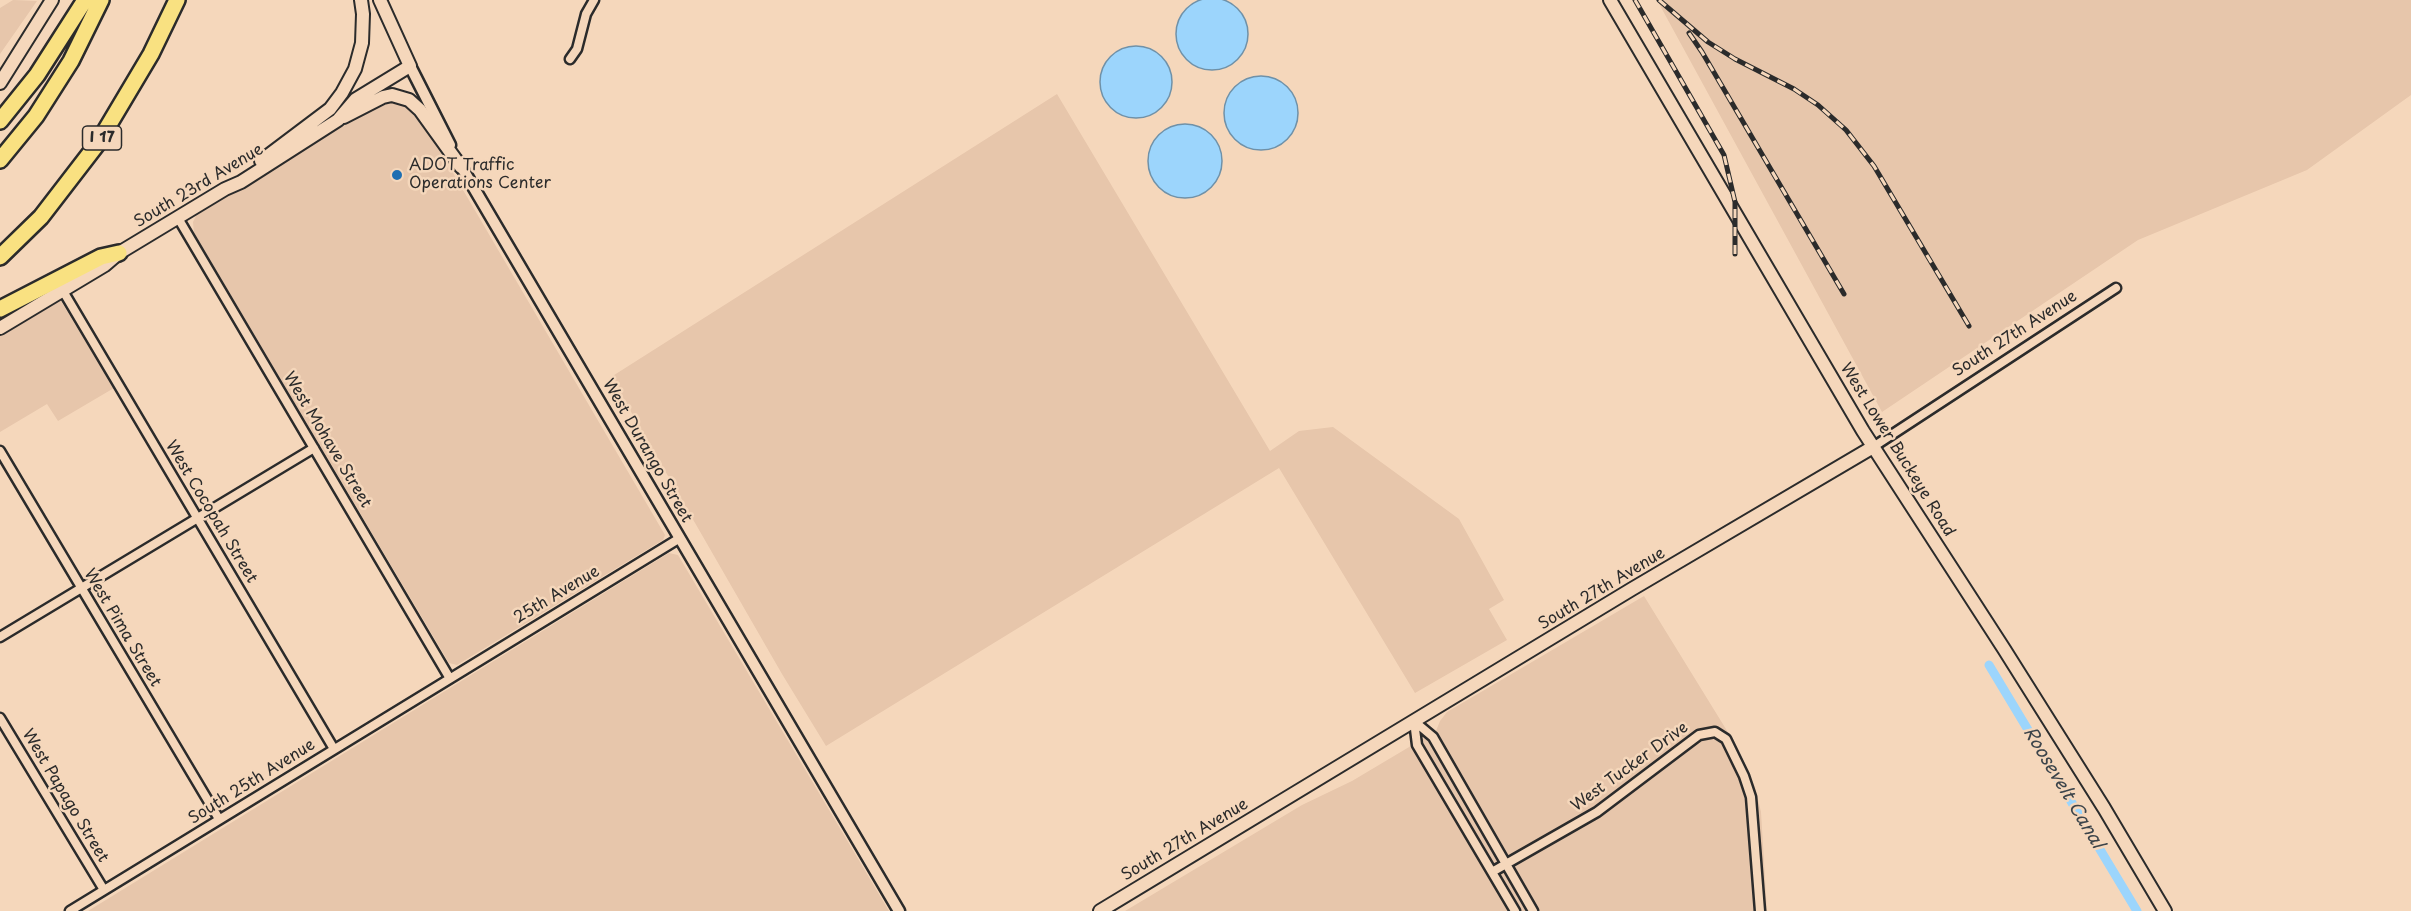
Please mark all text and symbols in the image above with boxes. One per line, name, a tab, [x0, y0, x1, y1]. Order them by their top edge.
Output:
road number: I 17	[82, 126, 122, 150]
street label: South 23rd Avenue	[131, 140, 267, 232]
place label: ADOT Traffic Operations Center	[409, 156, 551, 194]
marker: ADOT Traffic Operations Center	[390, 168, 404, 182]
street label: South 27th Avenue	[1949, 287, 2081, 381]
street label: West Lower Buckeye Road	[1836, 360, 1958, 540]
street label: West Mohave Street	[279, 369, 375, 511]
street label: West Durango Street	[598, 376, 696, 526]
street label: West Cocopah Street	[161, 437, 261, 587]
street label: South 27th Avenue	[1535, 544, 1669, 634]
street label: 25th Avenue	[511, 562, 603, 628]
street label: West Pima Street	[79, 566, 165, 690]
street label: West Tucker Drive	[1568, 718, 1692, 816]
water label: Roosevelt Canal	[2018, 723, 2108, 853]
street label: West Papago Street	[18, 726, 112, 866]
street label: South 25th Avenue	[185, 735, 319, 829]
street label: South 27th Avenue	[1118, 795, 1252, 885]

